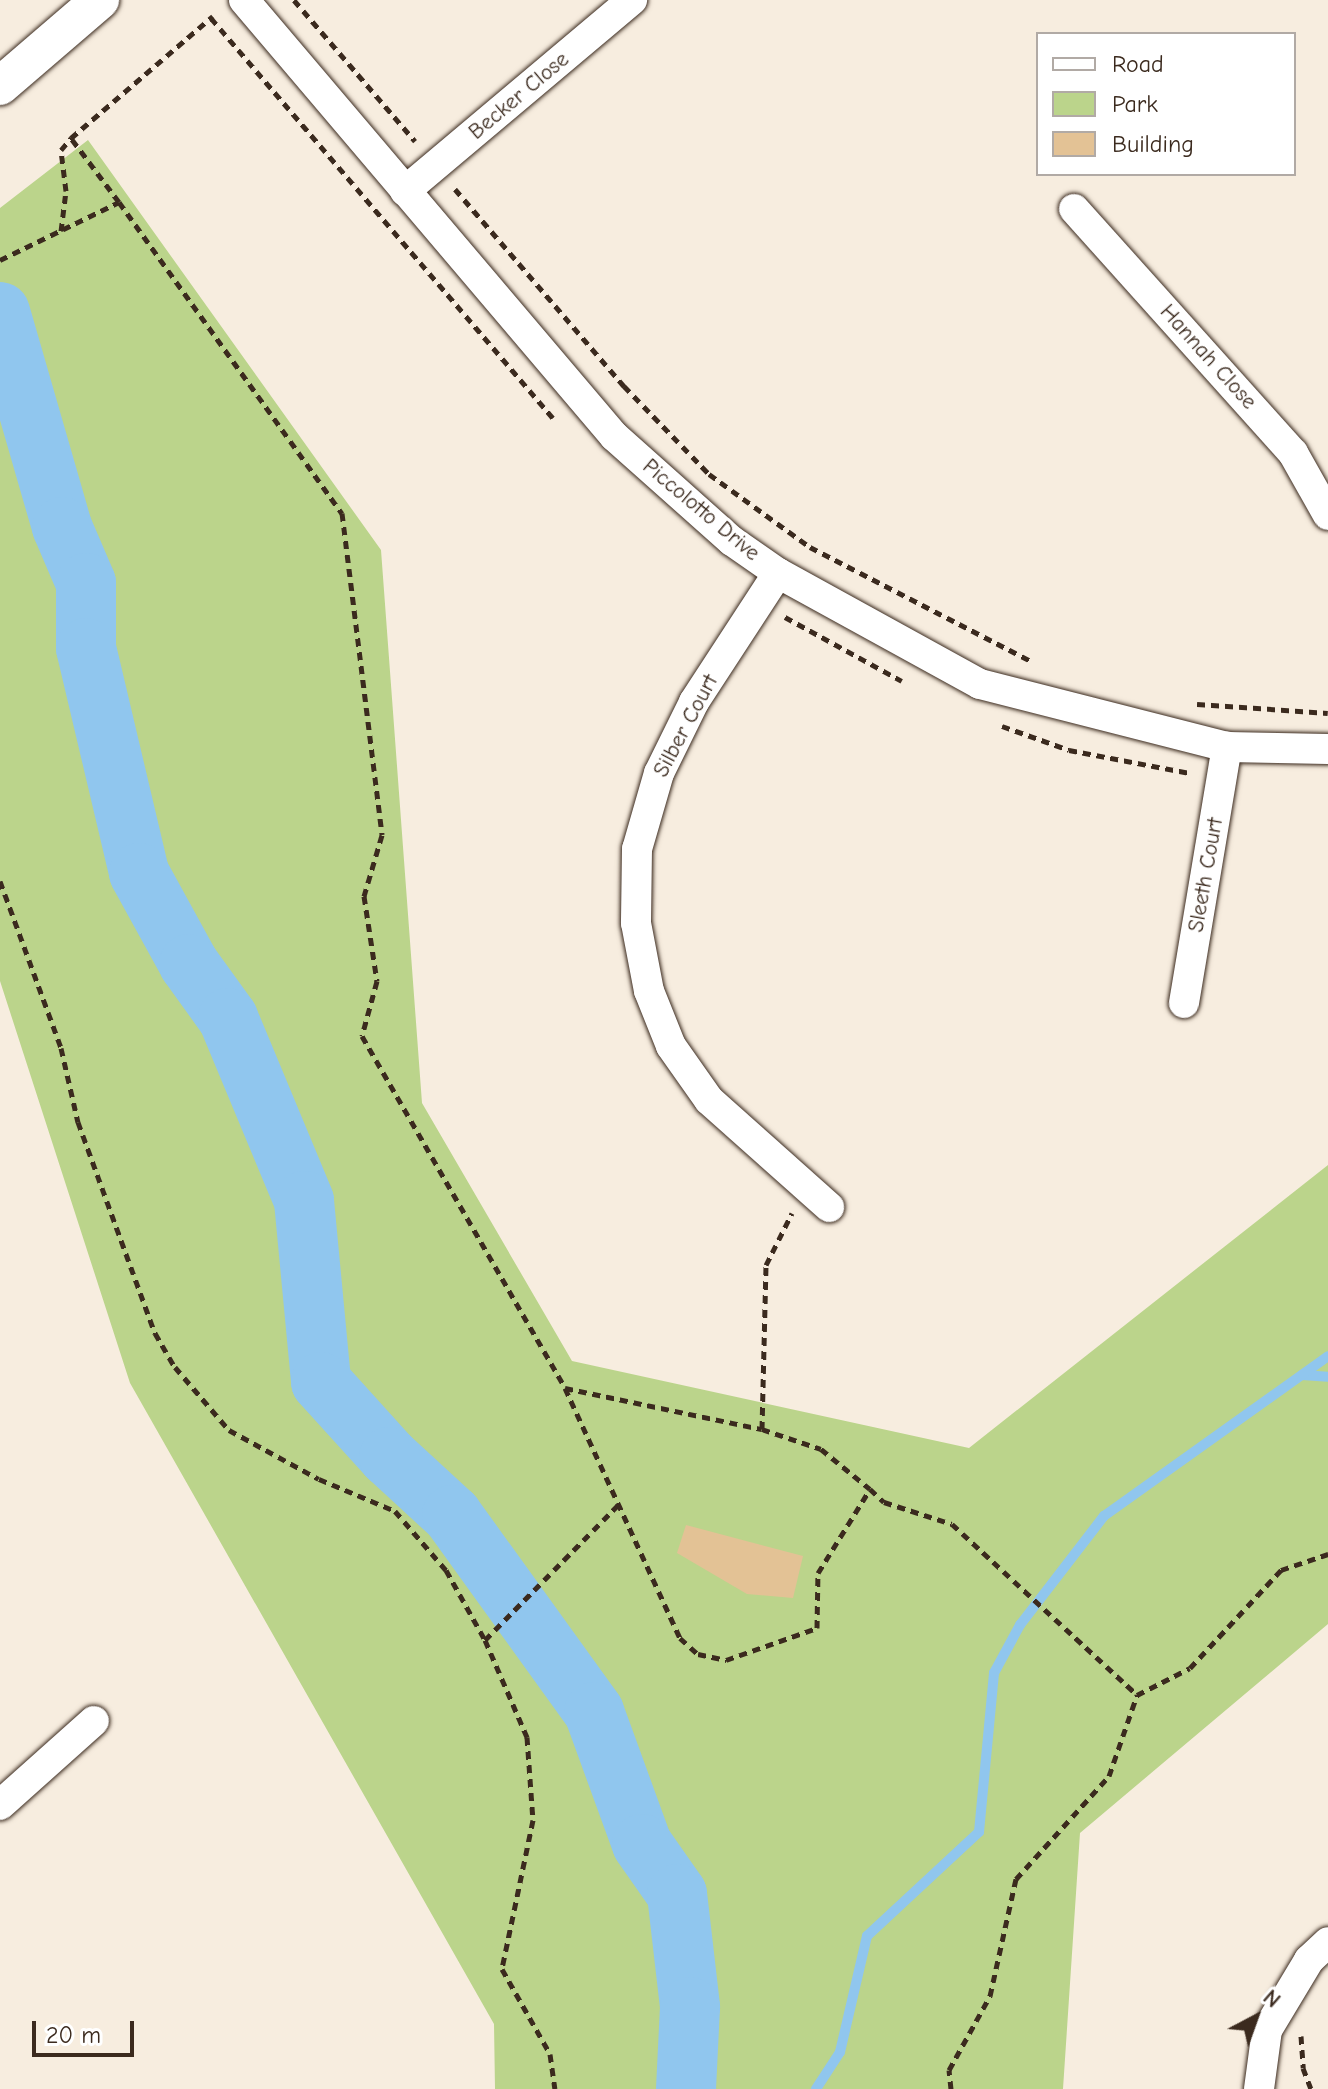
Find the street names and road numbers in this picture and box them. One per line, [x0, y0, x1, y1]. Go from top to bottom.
street label: Becker Close [464, 47, 574, 145]
street label: Hannah Close [1154, 299, 1262, 415]
street label: Piccolotto Drive [637, 453, 765, 567]
street label: Silber Court [648, 670, 724, 782]
street label: Sleeth Court [1183, 816, 1229, 934]

